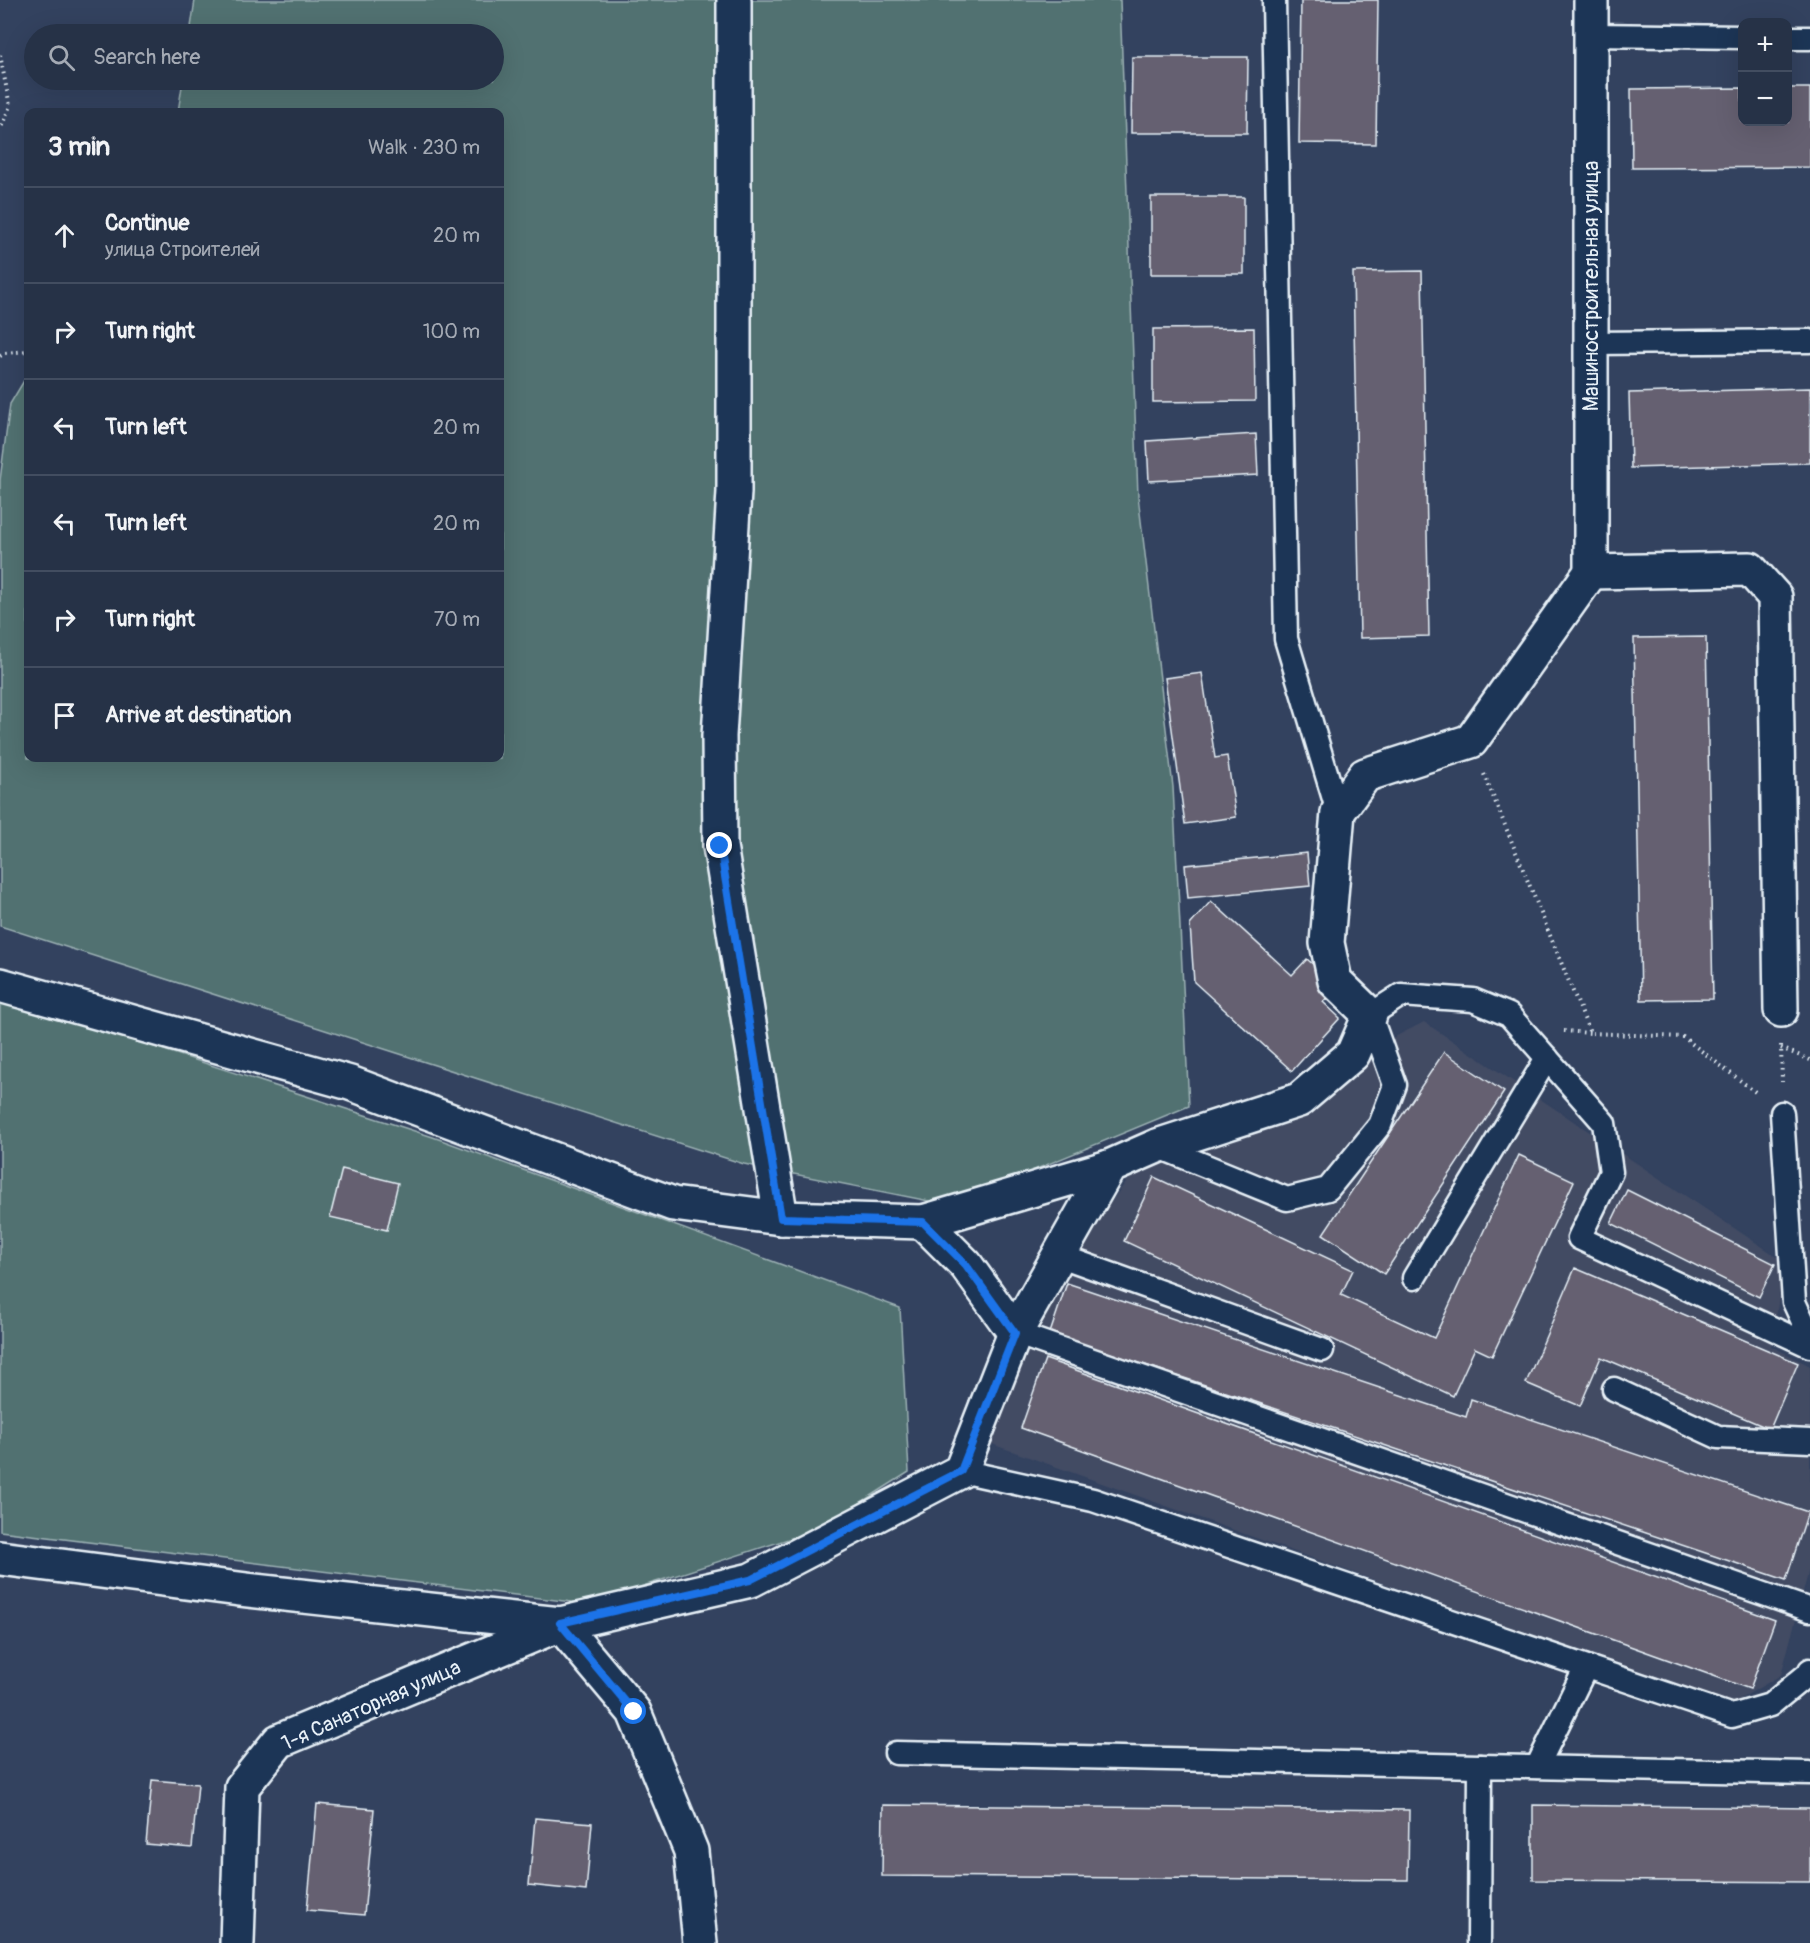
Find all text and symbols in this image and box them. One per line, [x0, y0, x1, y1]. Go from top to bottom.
map controls [1738, 18, 1792, 126]
button: + [1738, 18, 1792, 72]
search box [24, 24, 504, 90]
icon: search [45, 41, 78, 74]
text: Search here [93, 43, 200, 71]
button: − [1738, 72, 1792, 126]
text: 3 min [48, 131, 110, 163]
text: Walk · 230 m [368, 135, 480, 160]
street label: Машиностроительная улица [1578, 161, 1605, 411]
text: Continue [105, 209, 189, 237]
icon: ahead [48, 219, 81, 252]
text: 20 m [433, 223, 480, 248]
text: улица Строителей [105, 237, 260, 262]
icon: right [48, 315, 81, 348]
text: Turn right [105, 317, 195, 345]
text: 100 m [423, 319, 480, 344]
icon: left [48, 411, 81, 444]
text: Turn left [105, 413, 187, 441]
text: 20 m [433, 415, 480, 440]
icon: left [48, 507, 81, 540]
text: Turn left [105, 509, 187, 537]
text: 20 m [433, 511, 480, 536]
icon: right [48, 603, 81, 636]
text: Turn right [105, 605, 195, 633]
text: 70 m [434, 607, 480, 632]
icon: arrive [48, 699, 81, 732]
text: Arrive at destination [105, 701, 291, 729]
route end [706, 832, 732, 858]
street label: 1-я Санаторная улица [277, 1654, 465, 1757]
route start [620, 1698, 646, 1724]

